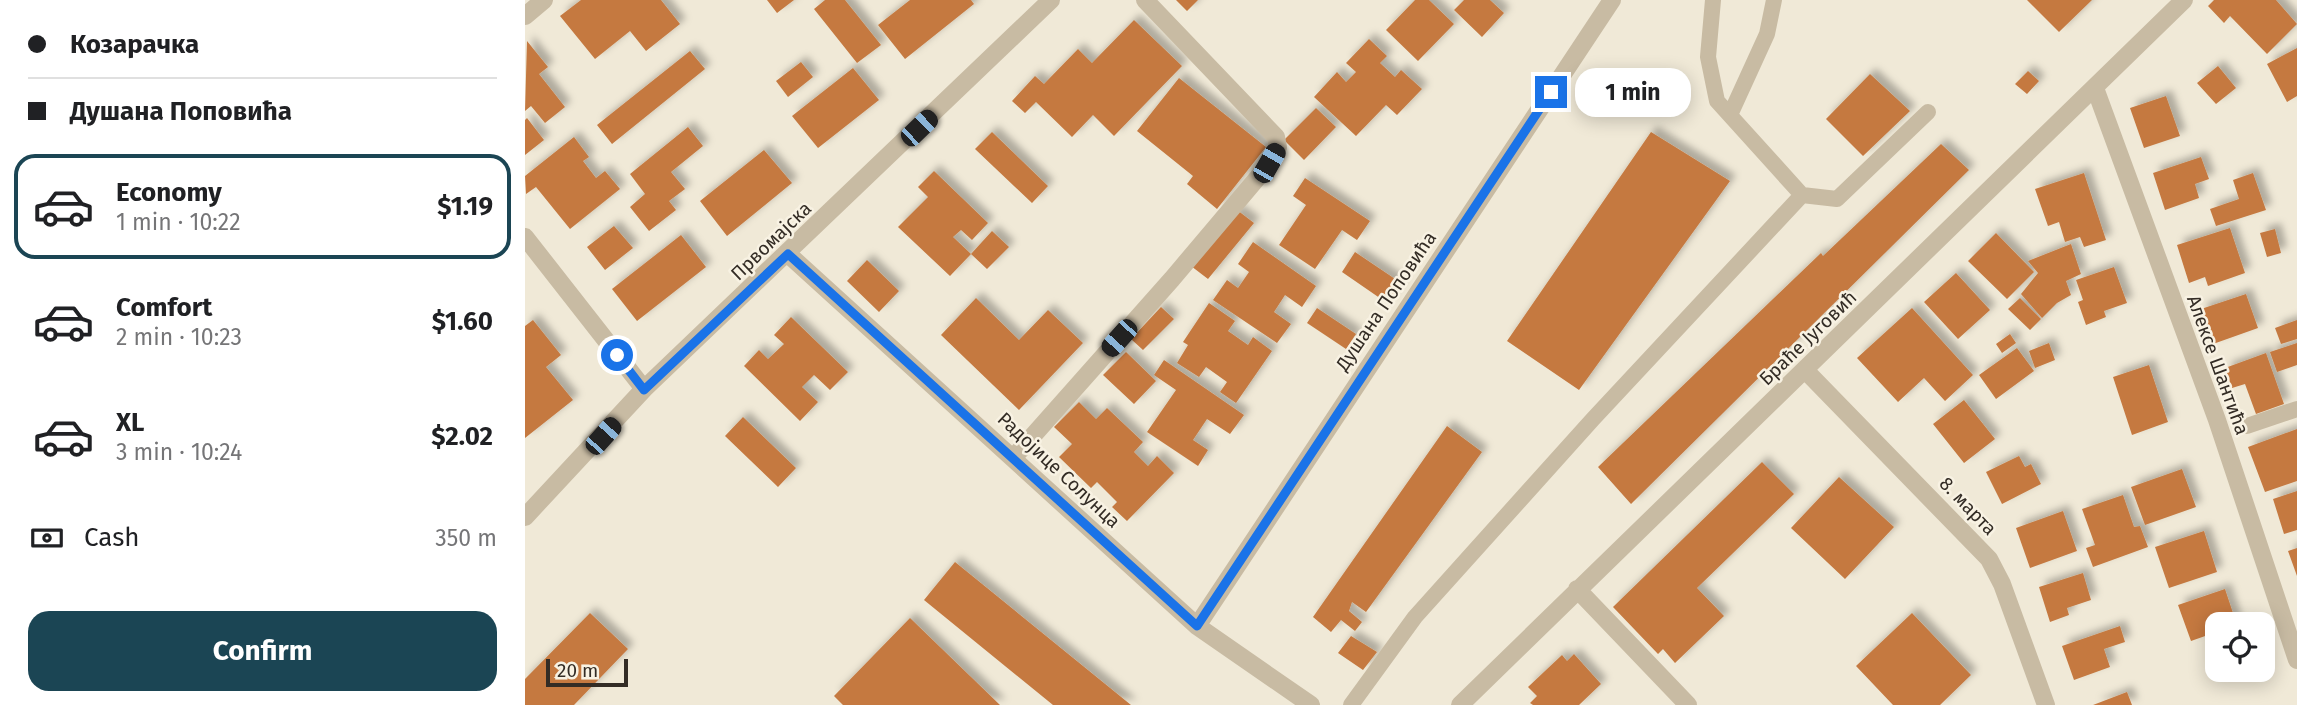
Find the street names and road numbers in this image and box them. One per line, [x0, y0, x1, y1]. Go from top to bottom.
street label: Првомајска [726, 197, 816, 285]
street label: Душана Поповића [1330, 227, 1441, 376]
street label: Браће Југовић [1755, 286, 1861, 390]
street label: Алексе Шантића [2182, 292, 2254, 438]
street label: Радојице Солунца [993, 407, 1125, 533]
street label: 8. марта [1935, 472, 2001, 540]

